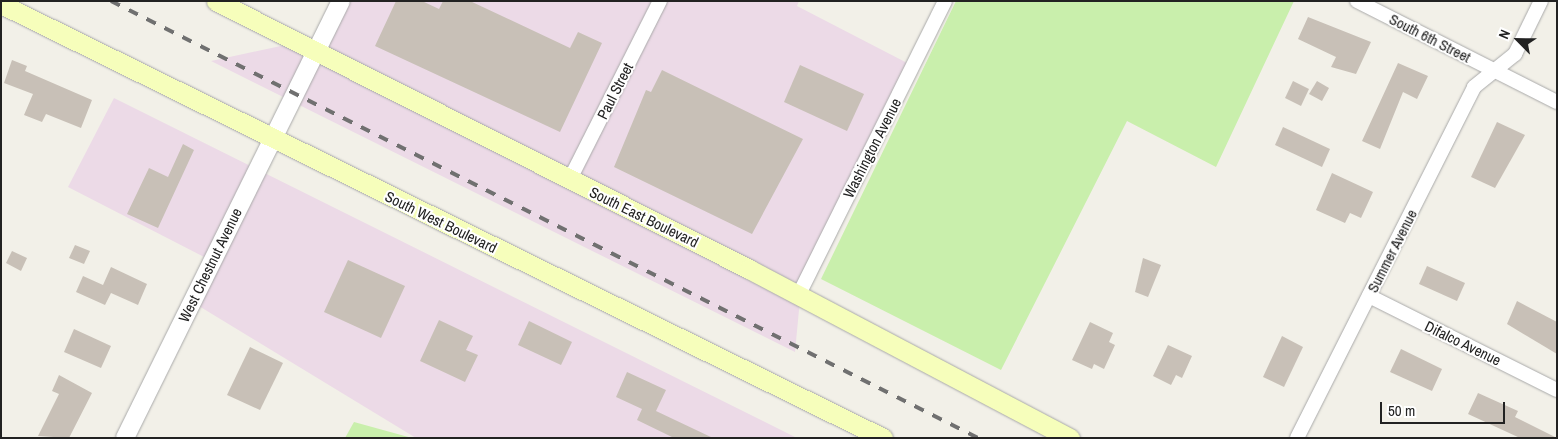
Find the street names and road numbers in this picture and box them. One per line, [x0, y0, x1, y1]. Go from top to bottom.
street label: South 6th Street [1386, 10, 1474, 66]
street label: Paul Street [593, 60, 637, 122]
street label: Washington Avenue [839, 95, 905, 201]
street label: South East Boulevard [587, 183, 701, 251]
street label: South West Boulevard [382, 187, 500, 257]
street label: West Chestnut Avenue [174, 205, 246, 325]
street label: Summer Avenue [1363, 206, 1421, 296]
street label: Difalco Avenue [1422, 317, 1504, 369]

